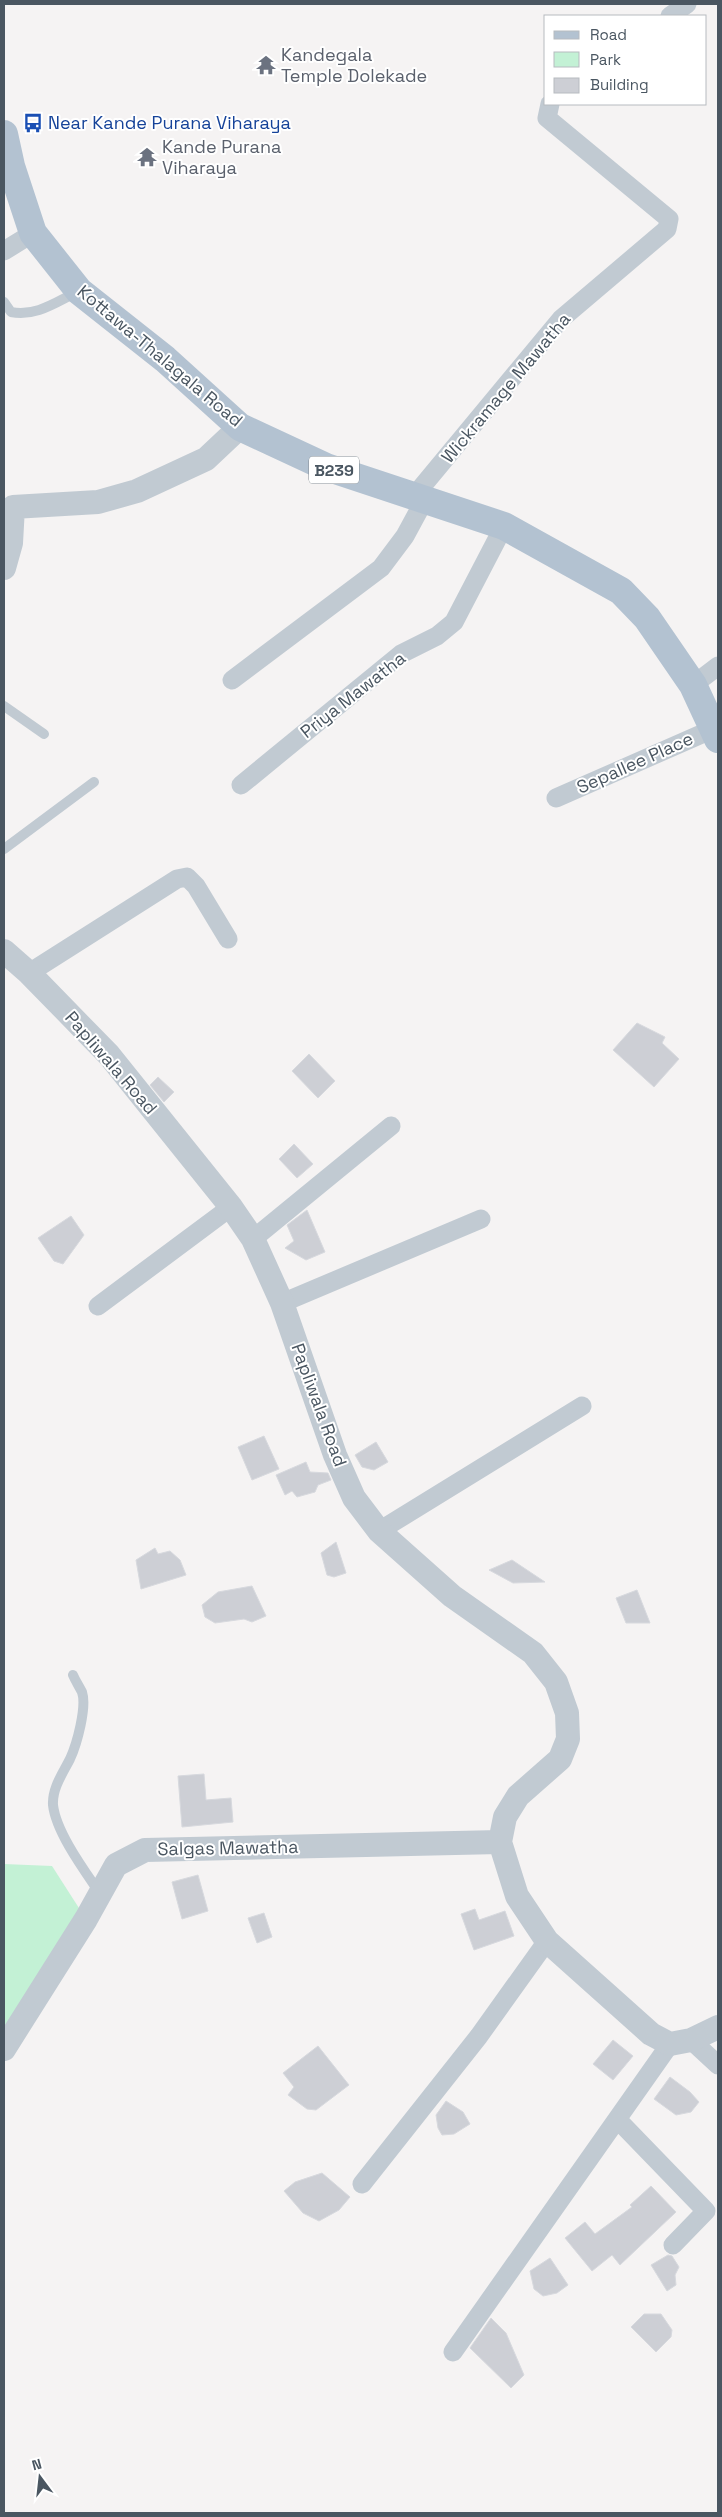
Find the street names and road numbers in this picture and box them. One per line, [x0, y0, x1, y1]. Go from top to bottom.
street label: Kottawa-Thalagala Road [73, 280, 248, 432]
street label: Wickramage Mawatha [436, 308, 575, 468]
road number: B239 [309, 456, 359, 484]
street label: Priya Mawatha [295, 646, 410, 743]
street label: Sepallee Place [573, 727, 697, 799]
street label: Papliwala Road [60, 1006, 163, 1119]
street label: Papliwala Road [287, 1340, 352, 1470]
street label: Salgas Mawatha [157, 1835, 299, 1860]

